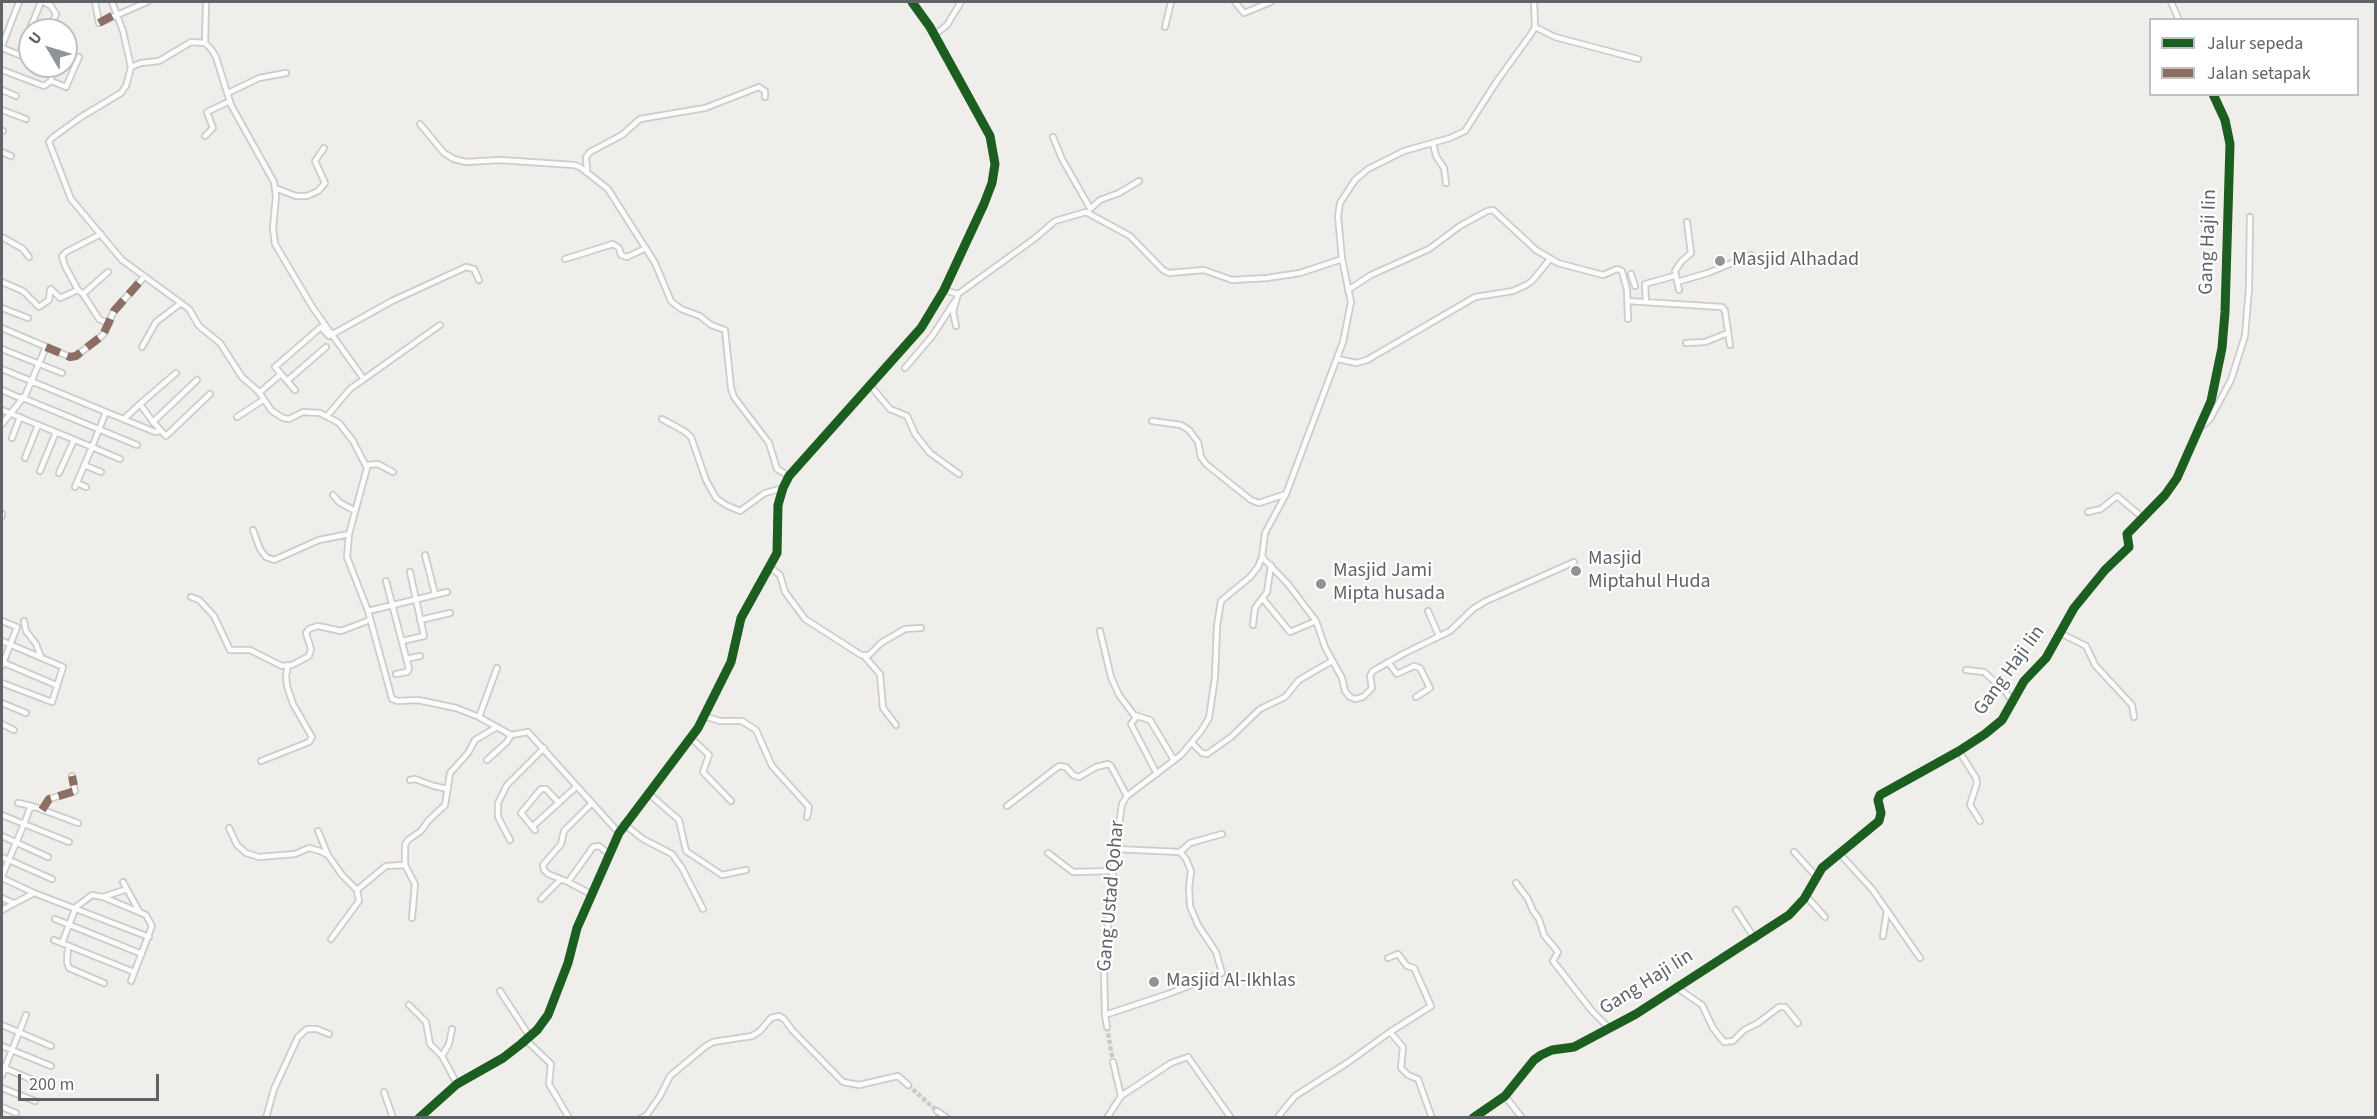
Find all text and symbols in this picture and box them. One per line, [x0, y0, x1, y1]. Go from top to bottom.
north arrow [18, 18, 78, 78]
legend [2149, 18, 2359, 96]
text: U [23, 27, 47, 49]
text: Jalur sepeda [2207, 31, 2303, 56]
text: Jalan setapak [2207, 61, 2311, 86]
street label: Gang Haji Iin [2195, 189, 2223, 295]
place label: Masjid Alhadad [1732, 249, 1859, 273]
marker: Masjid Alhadad [1713, 254, 1727, 268]
place label: Masjid Miptahul Huda [1588, 548, 1711, 595]
place label: Masjid Jami Mipta husada [1333, 560, 1445, 607]
marker: Masjid Miptahul Huda [1569, 564, 1583, 578]
marker: Masjid Jami Mipta husada [1314, 577, 1328, 591]
street label: Gang Haji Iin [1969, 621, 2051, 721]
street label: Gang Ustad Qohar [1093, 819, 1131, 973]
street label: Gang Haji Iin [1596, 945, 1698, 1021]
place label: Masjid Al-Ikhlas [1166, 970, 1296, 994]
marker: Masjid Al-Ikhlas [1147, 975, 1161, 989]
scale bar [21, 1062, 162, 1100]
text: 200 m [29, 1072, 74, 1097]

